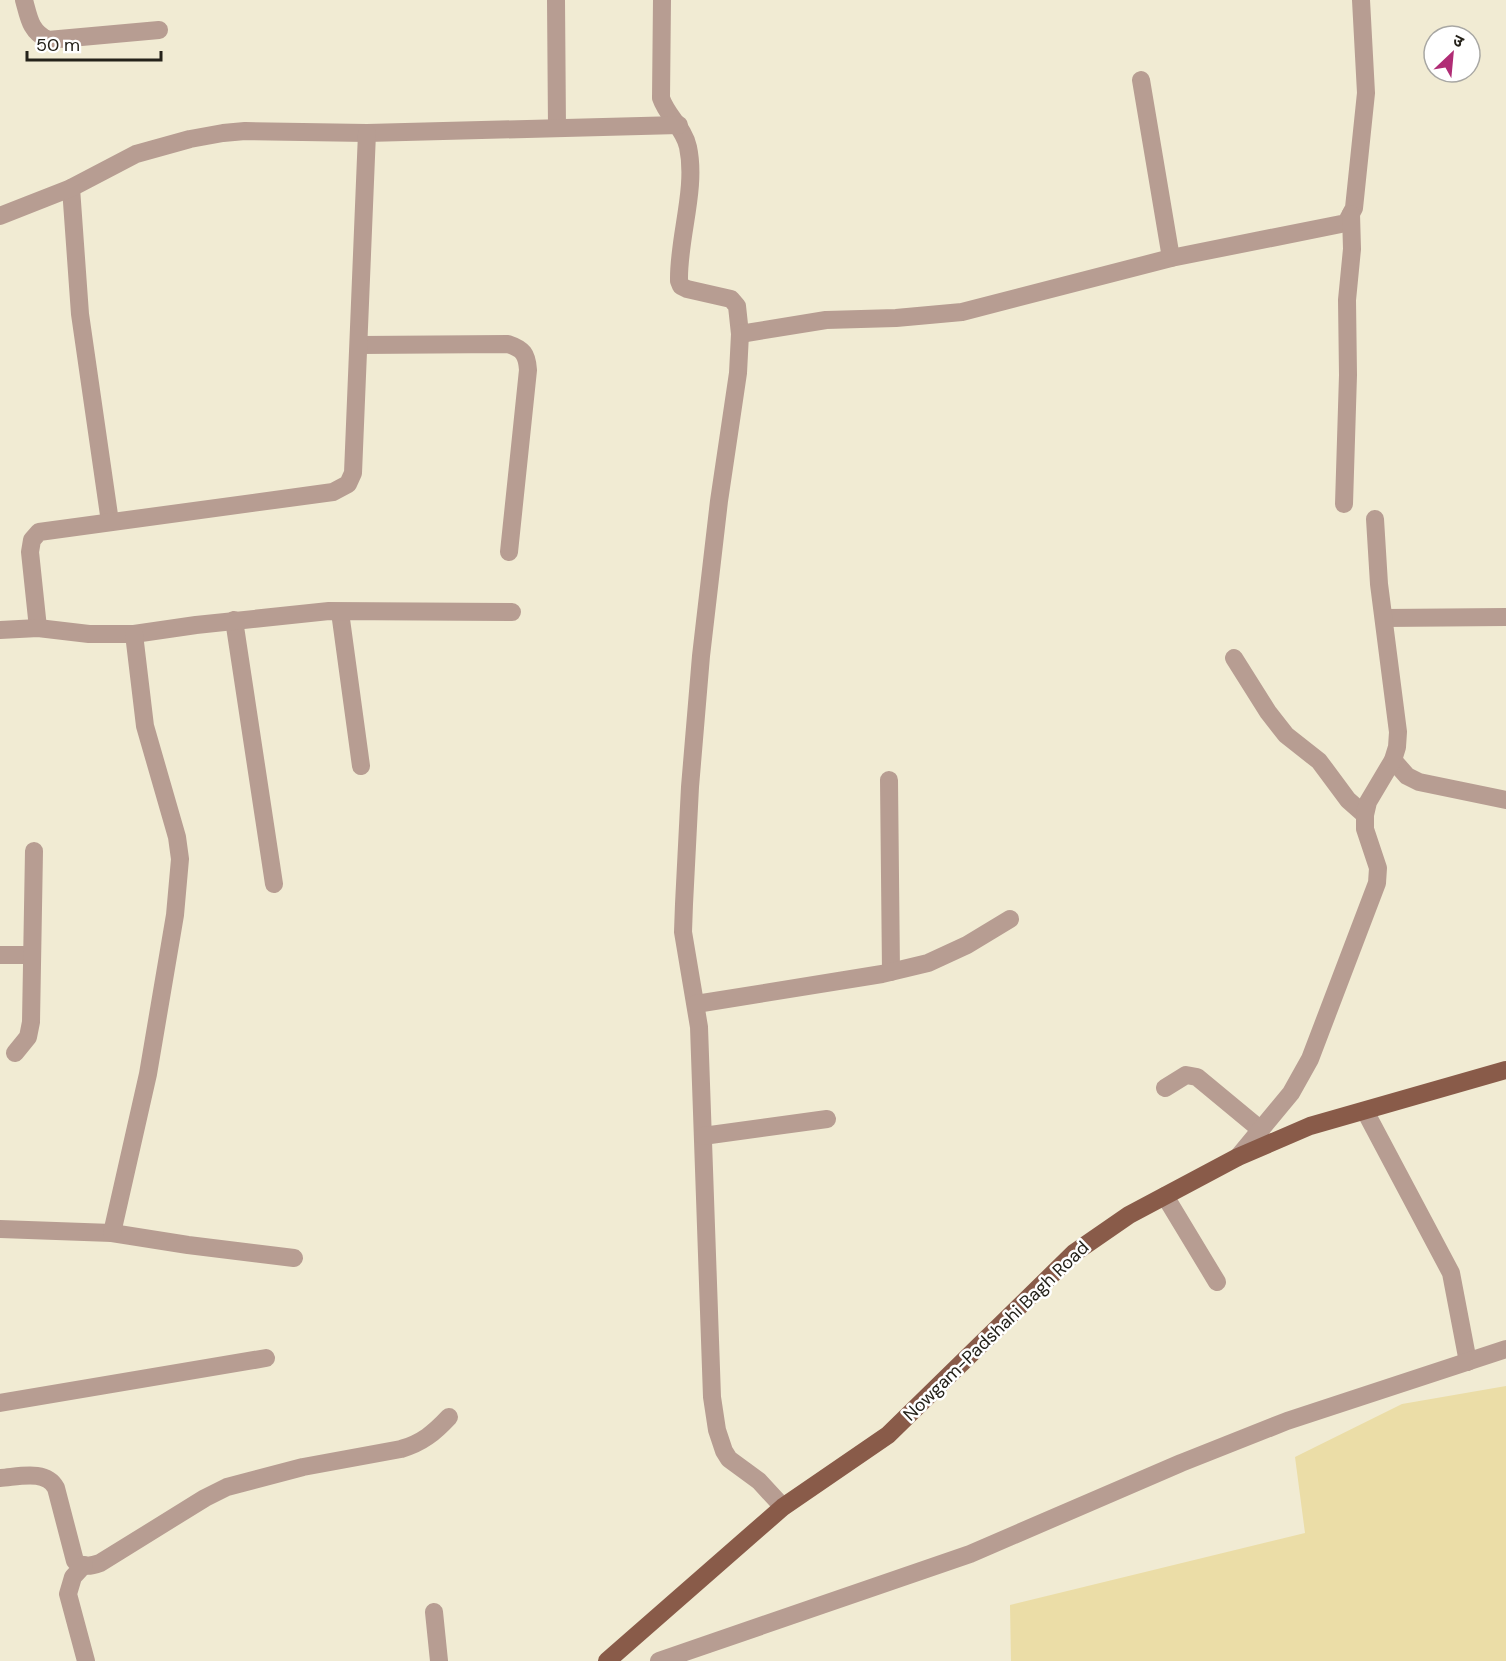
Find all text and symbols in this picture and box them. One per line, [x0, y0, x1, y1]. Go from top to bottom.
scale bar [27, 24, 160, 62]
north arrow [1422, 24, 1482, 84]
text: उ [1450, 29, 1468, 53]
text: 50 m [36, 33, 80, 57]
street label: Nowgam-Padshahi Bagh Road [898, 1236, 1094, 1426]

